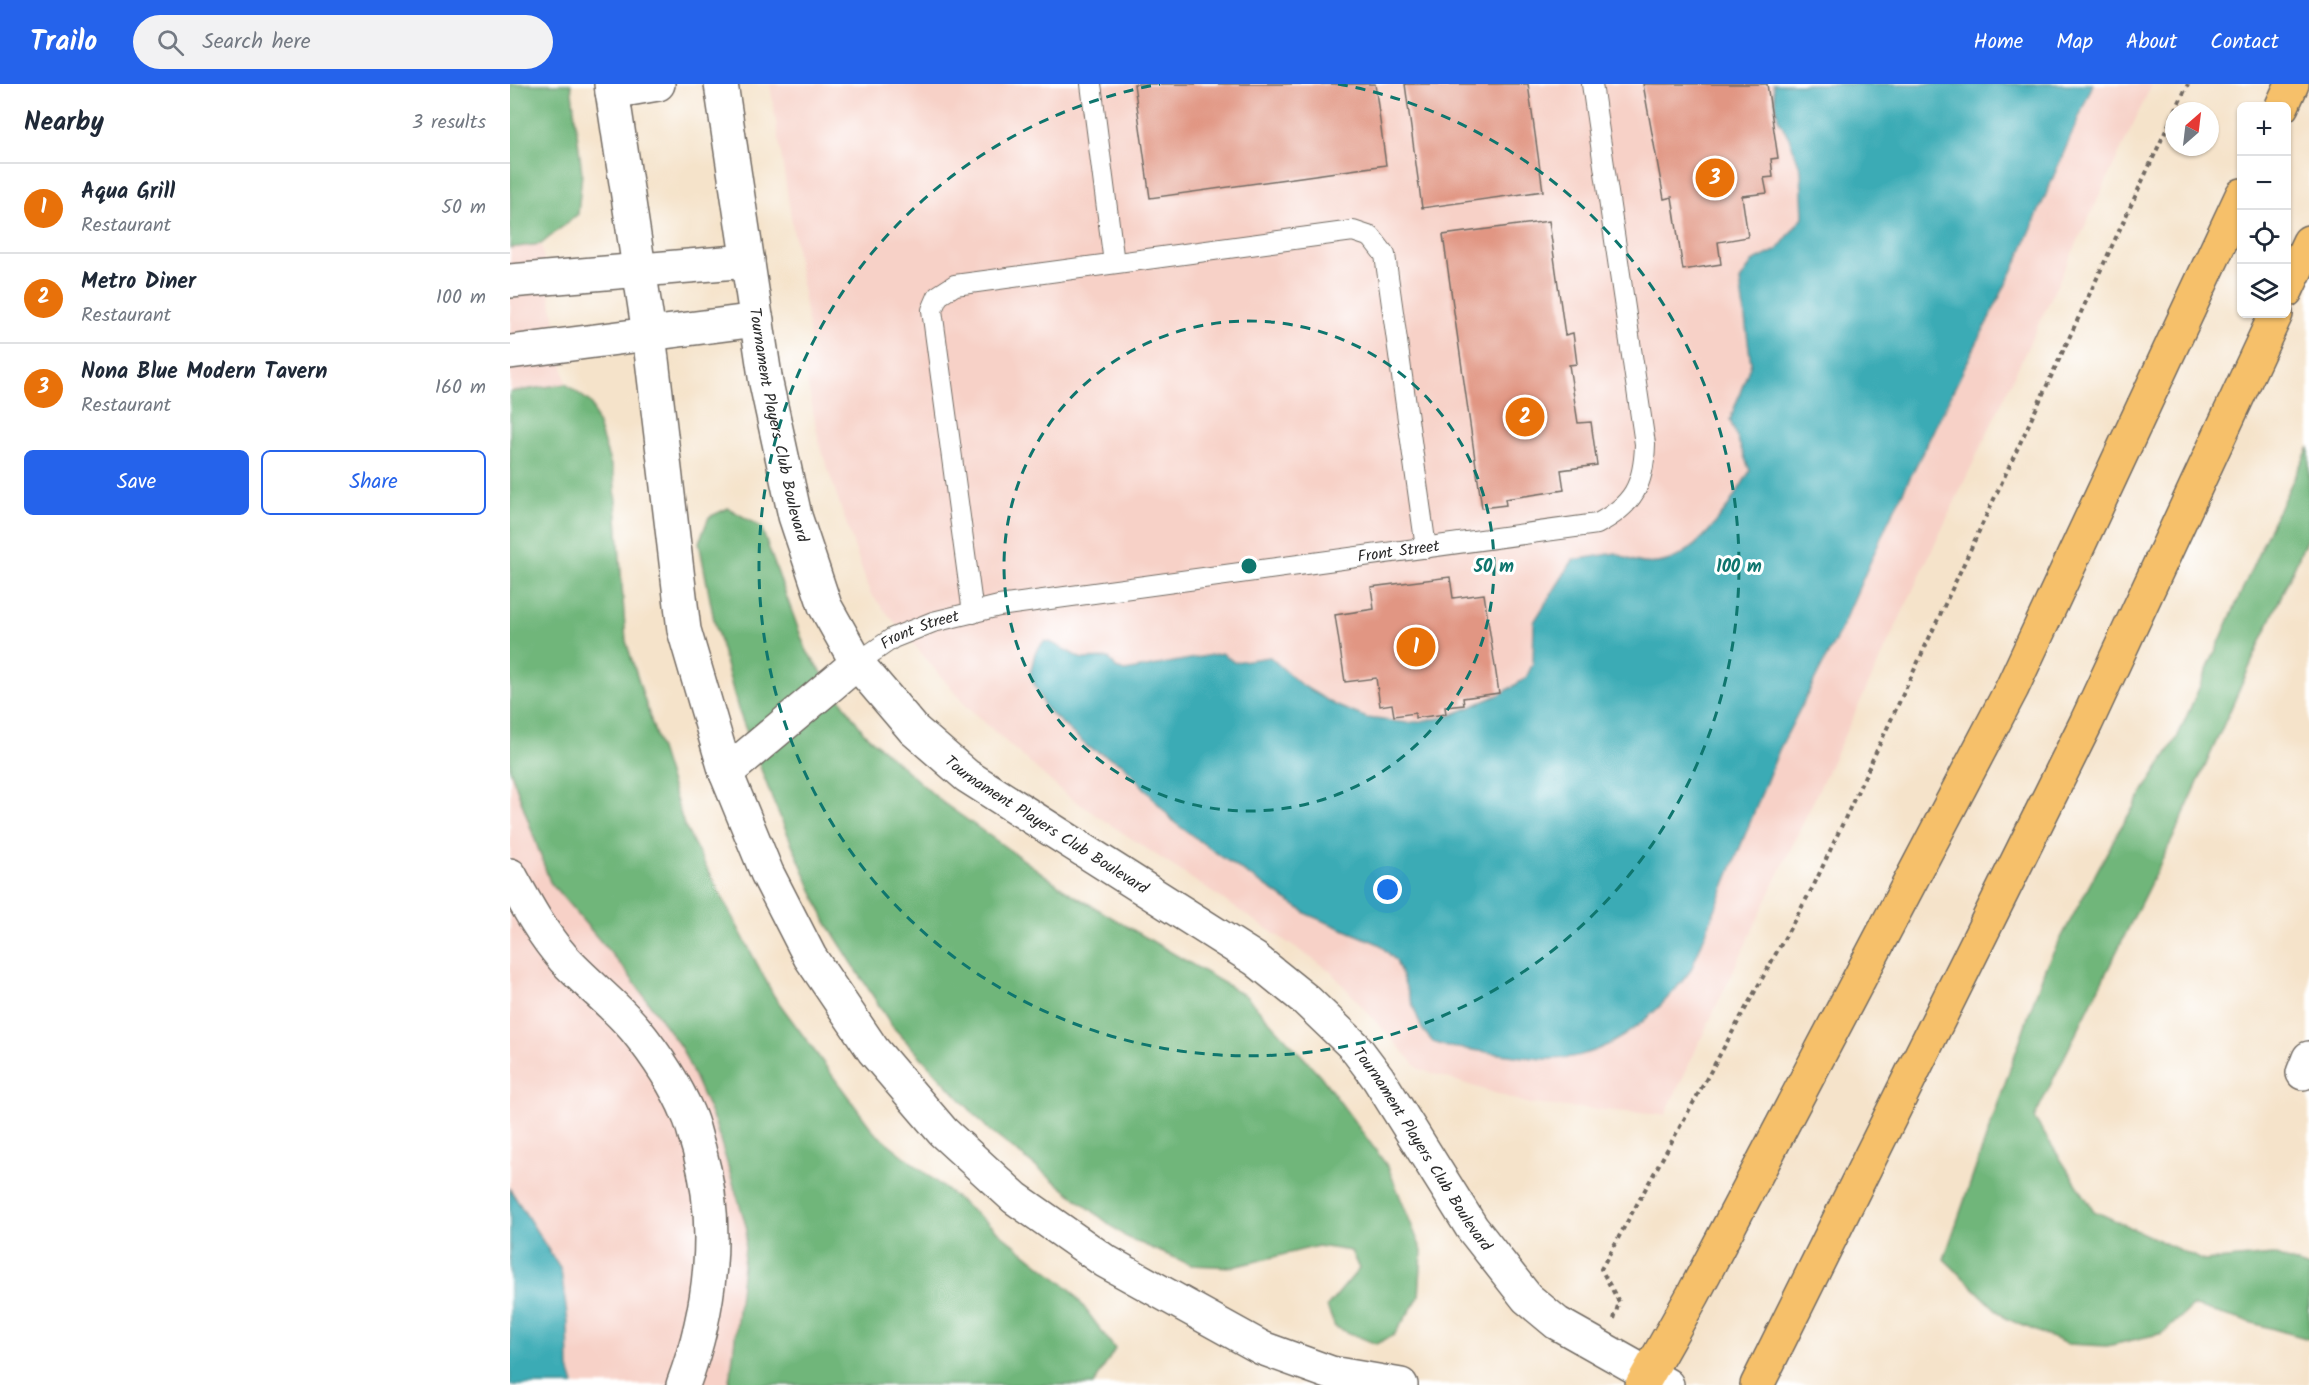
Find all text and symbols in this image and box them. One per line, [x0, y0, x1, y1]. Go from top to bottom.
search box [133, 15, 553, 69]
text: Trailo [30, 20, 97, 65]
text: Search here [202, 25, 311, 60]
icon: search [154, 26, 187, 59]
text: Home [1974, 26, 2023, 59]
text: Map [2056, 26, 2093, 59]
text: About [2126, 26, 2177, 59]
text: Contact [2210, 26, 2279, 59]
text: Nearby [24, 102, 104, 144]
north arrow [2165, 102, 2219, 156]
map controls [2237, 102, 2291, 318]
button: + [2237, 102, 2291, 156]
text: 3 results [412, 107, 486, 139]
pin: 3 [1696, 156, 1734, 200]
button: − [2237, 156, 2291, 210]
text: Aqua Grill [81, 175, 175, 210]
text: 1 [40, 192, 47, 224]
text: 50 m [441, 192, 486, 224]
text: Restaurant [81, 210, 171, 242]
button: locate [2237, 210, 2291, 264]
button: layers [2237, 264, 2291, 318]
text: Metro Diner [81, 265, 196, 300]
text: 2 [38, 282, 49, 314]
text: 100 m [436, 282, 486, 314]
text: Restaurant [81, 300, 171, 332]
street label: Tournament Players Club Boulevard [742, 306, 816, 547]
text: Nona Blue Modern Tavern [81, 355, 328, 390]
text: 3 [38, 372, 49, 404]
text: 160 m [435, 372, 486, 404]
text: Restaurant [81, 390, 171, 422]
pin: 2 [1506, 394, 1544, 440]
button: Save [24, 450, 249, 515]
button: Share [261, 450, 486, 515]
street label: Front Street [1356, 533, 1442, 569]
text: 50 m [1473, 553, 1514, 582]
text: 100 m [1716, 553, 1762, 582]
centre of rings [1239, 556, 1259, 576]
street label: Front Street [875, 603, 962, 656]
pin: 1 [1396, 624, 1436, 670]
street label: Tournament Players Club Boulevard [939, 749, 1154, 901]
your location [1373, 875, 1402, 904]
street label: Tournament Players Club Boulevard [1347, 1042, 1499, 1257]

